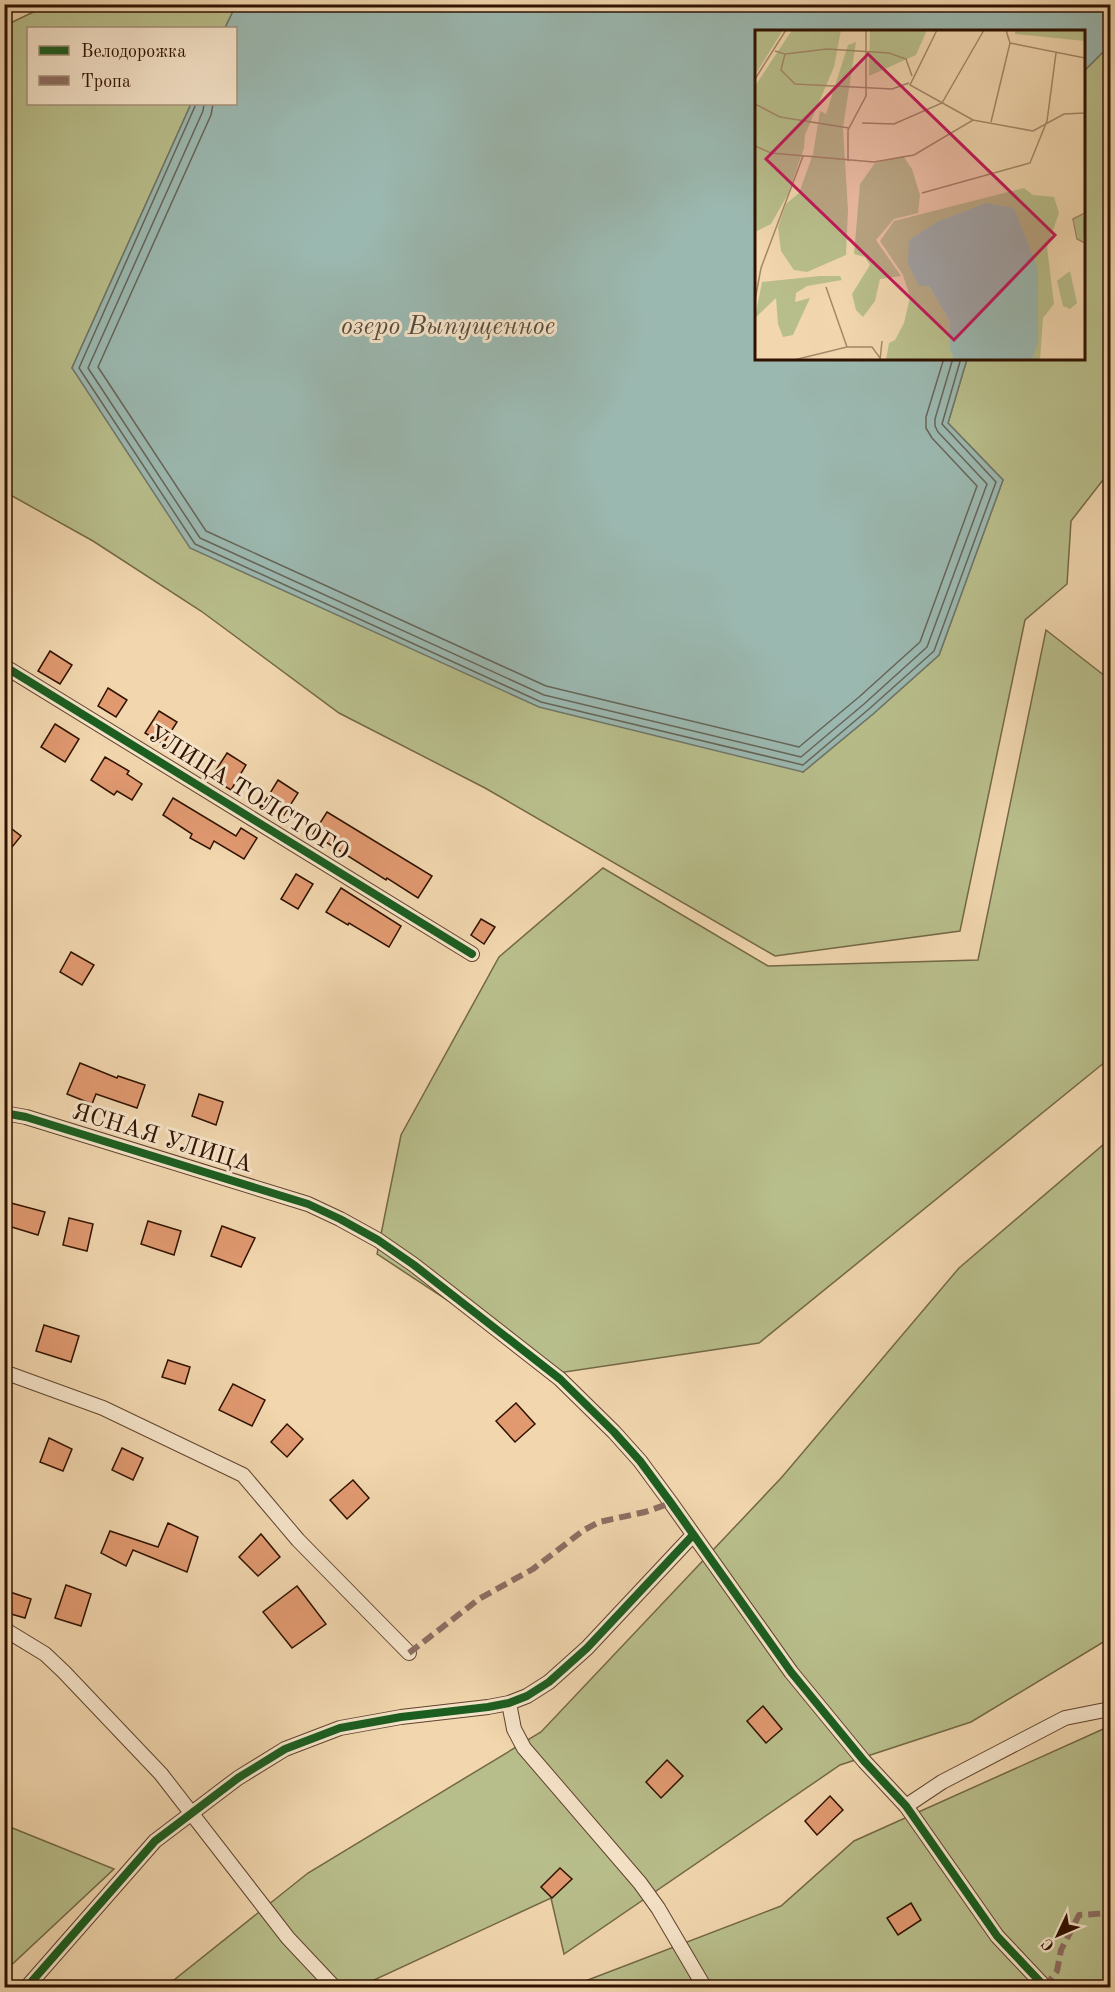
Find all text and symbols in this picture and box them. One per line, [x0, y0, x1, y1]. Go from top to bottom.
legend [27, 27, 237, 105]
inset map [755, 30, 1085, 360]
text: Велодорожка [81, 43, 186, 61]
text: Тропа [81, 73, 131, 91]
water label: озеро Выпущенное [341, 314, 555, 340]
street label: УЛИЦА ТОЛСТОГО [143, 722, 353, 866]
street label: ЯСНАЯ УЛИЦА [69, 1100, 255, 1178]
north arrow [1028, 1905, 1088, 1965]
text: С [1039, 1935, 1058, 1953]

